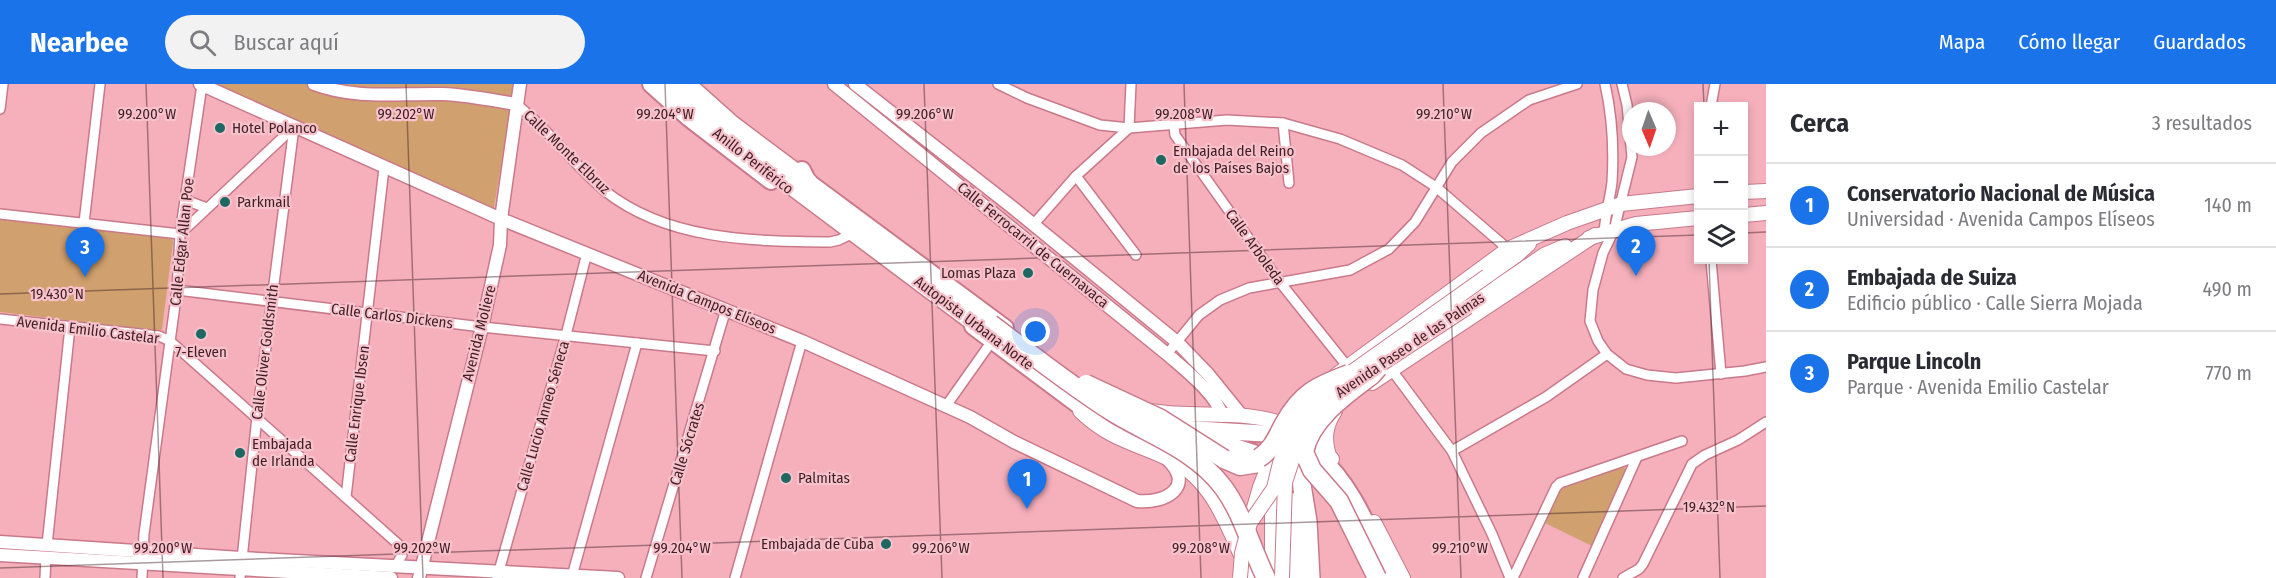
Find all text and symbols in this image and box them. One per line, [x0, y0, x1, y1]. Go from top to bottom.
search box [165, 15, 585, 69]
text: Nearbee [30, 26, 129, 59]
icon: search [186, 26, 219, 59]
text: Buscar aquí [234, 29, 339, 56]
text: Mapa [1939, 29, 1985, 55]
text: Cómo llegar [2018, 29, 2120, 55]
text: Guardados [2153, 29, 2246, 55]
north arrow [1622, 102, 1676, 156]
map controls [1694, 102, 1748, 264]
button: + [1694, 102, 1748, 156]
text: 99.200°W [118, 105, 176, 123]
text: 99.202°W [378, 105, 434, 123]
text: 99.204°W [636, 105, 694, 123]
text: 99.206°W [896, 105, 954, 123]
text: 99.208°W [1155, 105, 1213, 123]
text: 99.210°W [1416, 105, 1472, 123]
street label: Calle Monte Elbruz [520, 106, 614, 198]
text: Cerca [1790, 108, 1849, 139]
text: 3 resultados [2152, 111, 2252, 135]
place label: Hotel Polanco [232, 119, 317, 137]
marker: Hotel Polanco [213, 121, 227, 135]
street label: Anillo Periférico [709, 124, 797, 198]
place label: Embajada del Reino de los Países Bajos [1173, 142, 1294, 177]
marker: Embajada del Reino de los Países Bajos [1154, 153, 1168, 167]
button: − [1694, 156, 1748, 210]
street label: Calle Edgar Allan Poe [166, 177, 198, 307]
street label: Calle Ferrocarril de Cuernavaca [954, 178, 1112, 312]
text: Conservatorio Nacional de Música [1847, 180, 2155, 207]
place label: Parkmail [237, 193, 290, 211]
text: 1 [1805, 193, 1814, 217]
text: 140 m [2204, 193, 2252, 217]
marker: Parkmail [218, 195, 232, 209]
street label: Calle Arboleda [1222, 206, 1288, 288]
text: Universidad · Avenida Campos Elíseos [1847, 207, 2155, 231]
button: layers [1694, 210, 1748, 264]
pin: 2 [1616, 226, 1656, 276]
pin: 3 [66, 228, 104, 277]
place label: Lomas Plaza [941, 264, 1016, 282]
text: Embajada de Suiza [1847, 264, 2017, 291]
street label: Avenida Campos Elíseos [635, 266, 779, 338]
marker: Lomas Plaza [1021, 266, 1035, 280]
street label: Autopista Urbana Norte [911, 272, 1037, 374]
text: 2 [1805, 277, 1814, 301]
text: 490 m [2202, 277, 2252, 301]
street label: Calle Oliver Goldsmith [248, 283, 282, 421]
street label: Avenida Moliere [458, 283, 500, 383]
text: 19.430°N [30, 285, 84, 303]
street label: Avenida Paseo de las Palmas [1332, 288, 1488, 402]
text: Edificio público · Calle Sierra Mojada [1847, 291, 2143, 315]
street label: Calle Carlos Dickens [330, 300, 454, 332]
street label: Avenida Emilio Castelar [16, 312, 161, 348]
your location [1021, 317, 1050, 346]
marker: 7-Eleven [194, 327, 208, 341]
street label: Calle Lucio Anneo Séneca [513, 339, 573, 493]
place label: 7-Eleven [175, 343, 227, 361]
street label: Calle Enrique Ibsen [341, 344, 373, 464]
text: Parque Lincoln [1847, 348, 1981, 375]
text: 3 [1805, 361, 1814, 385]
text: 770 m [2205, 361, 2252, 385]
text: Parque · Avenida Emilio Castelar [1847, 375, 2109, 399]
street label: Calle Sócrates [666, 400, 708, 488]
place label: Embajada de Irlanda [252, 435, 315, 470]
marker: Embajada de Irlanda [233, 446, 247, 460]
pin: 1 [1008, 460, 1046, 509]
place label: Palmitas [798, 469, 850, 487]
marker: Palmitas [779, 471, 793, 485]
text: 19.432°N [1683, 498, 1735, 516]
place label: Embajada de Cuba [761, 535, 874, 553]
marker: Embajada de Cuba [879, 537, 893, 551]
text: 99.200°W [134, 539, 192, 557]
text: 99.202°W [394, 539, 450, 557]
text: 99.204°W [653, 539, 711, 557]
text: 99.206°W [912, 539, 970, 557]
text: 99.208°W [1172, 539, 1230, 557]
text: 99.210°W [1432, 539, 1488, 557]

